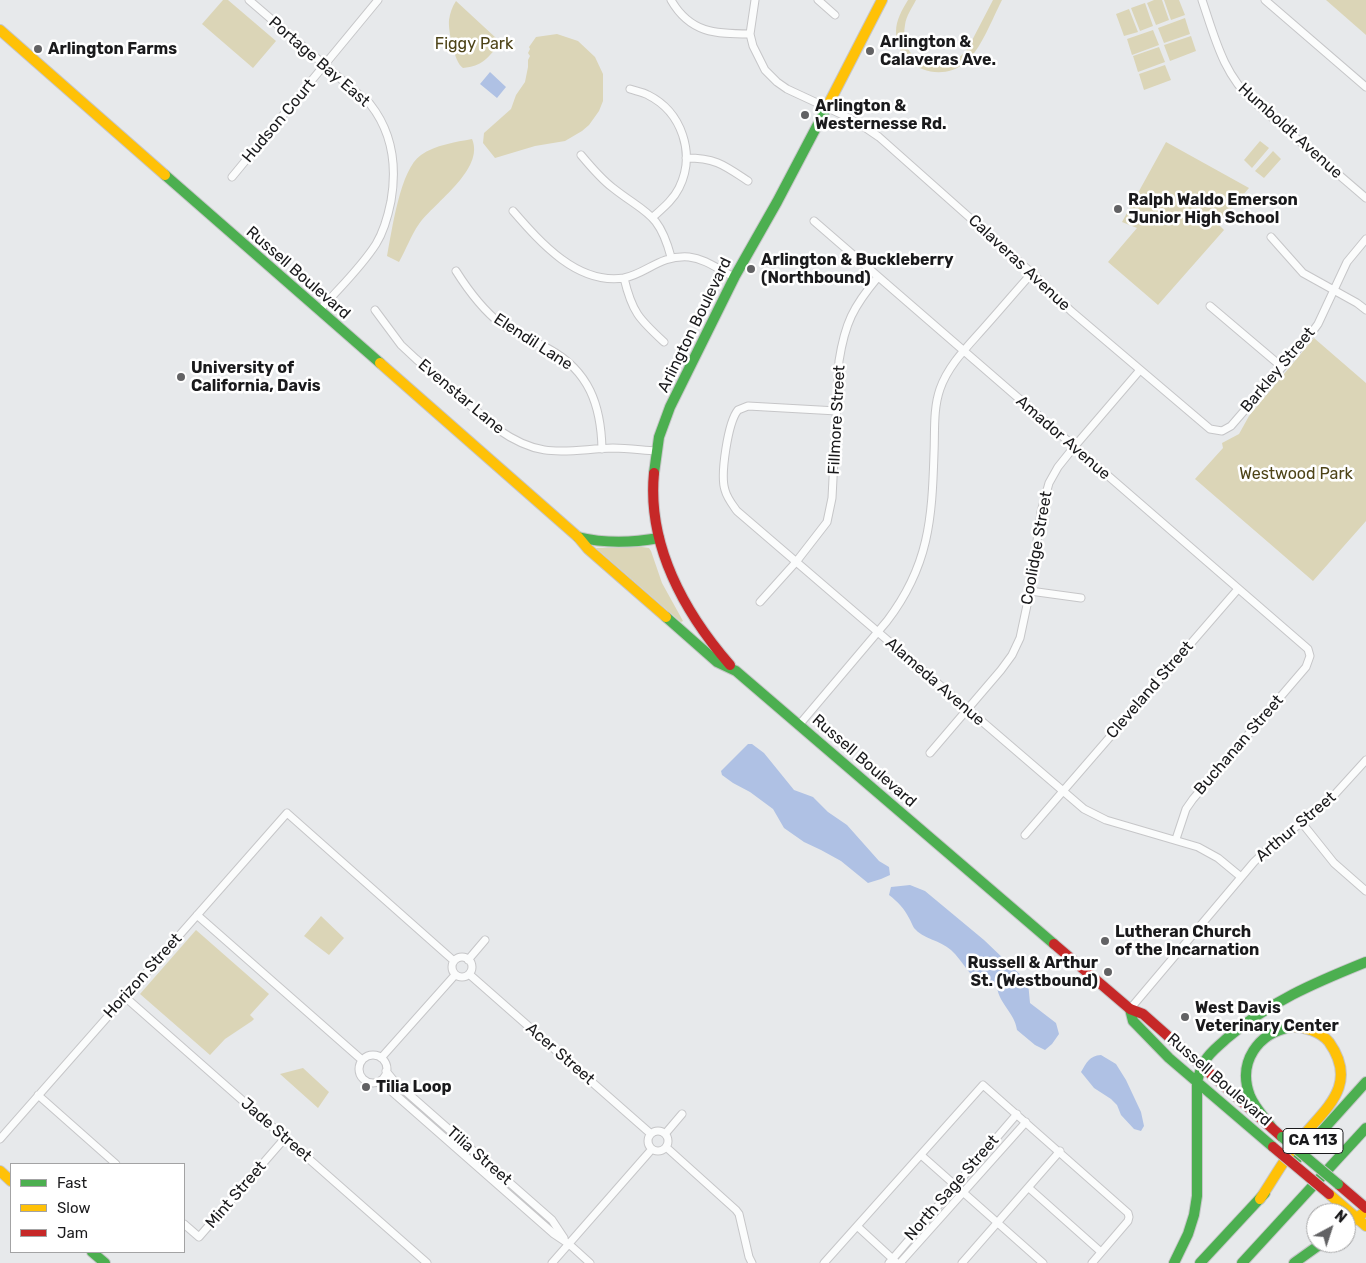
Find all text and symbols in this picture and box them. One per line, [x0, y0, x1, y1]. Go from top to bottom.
street label: Portage Bay East [264, 13, 374, 111]
place label: Arlington & Calaveras Ave. [880, 32, 996, 70]
park label: Figgy Park [435, 34, 513, 54]
place label: Arlington Farms [48, 39, 177, 59]
marker: Arlington Farms [32, 43, 44, 55]
marker: Arlington & Calaveras Ave. [864, 45, 876, 57]
street label: Hudson Court [238, 75, 320, 167]
street label: Humboldt Avenue [1234, 79, 1346, 183]
place label: Arlington & Westernesse Rd. [815, 96, 947, 134]
marker: Arlington & Westernesse Rd. [799, 109, 811, 121]
place label: Ralph Waldo Emerson Junior High School [1128, 190, 1298, 228]
marker: Ralph Waldo Emerson Junior High School [1112, 203, 1124, 215]
street label: Calaveras Avenue [964, 211, 1074, 315]
street label: Russell Boulevard [242, 222, 354, 324]
place label: Arlington & Buckleberry (Northbound) [761, 250, 954, 288]
street label: Arlington Boulevard [654, 254, 736, 396]
marker: Arlington & Buckleberry (Northbound) [745, 263, 757, 275]
street label: Elendil Lane [490, 309, 576, 375]
street label: Barkley Street [1237, 323, 1319, 417]
street label: Evenstar Lane [414, 355, 508, 439]
place label: University of California, Davis [191, 358, 321, 396]
street label: Fillmore Street [825, 365, 849, 475]
marker: University of California, Davis [175, 371, 187, 383]
street label: Amador Avenue [1012, 392, 1114, 484]
park label: Westwood Park [1239, 464, 1353, 484]
street label: Coolidge Street [1018, 490, 1056, 606]
street label: Alameda Avenue [882, 634, 988, 730]
street label: Cleveland Street [1102, 637, 1198, 743]
street label: Buchanan Street [1190, 691, 1288, 799]
street label: Russell Boulevard [808, 710, 920, 812]
street label: Arthur Street [1252, 788, 1340, 866]
place label: Lutheran Church of the Incarnation [1115, 922, 1259, 960]
street label: Horizon Street [100, 930, 186, 1022]
marker: Lutheran Church of the Incarnation [1099, 935, 1111, 947]
place label: Russell & Arthur St. (Westbound) [968, 953, 1098, 991]
marker: Russell & Arthur St. (Westbound) [1102, 966, 1114, 978]
place label: West Davis Veterinary Center [1195, 998, 1339, 1036]
marker: West Davis Veterinary Center [1179, 1011, 1191, 1023]
street label: Acer Street [522, 1019, 598, 1089]
street label: Russell Boulevard [1163, 1029, 1275, 1131]
place label: Tilia Loop [376, 1077, 452, 1097]
marker: Tilia Loop [360, 1081, 372, 1093]
street label: Jade Street [237, 1094, 315, 1166]
street label: Tilia Street [443, 1123, 515, 1189]
road number: CA 113 [1283, 1128, 1343, 1154]
street label: North Sage Street [901, 1131, 1003, 1245]
street label: Mint Street [202, 1158, 270, 1232]
legend [10, 1163, 185, 1253]
text: Fast [57, 1174, 87, 1192]
text: Slow [57, 1199, 90, 1217]
north arrow [1306, 1203, 1356, 1253]
text: N [1331, 1207, 1350, 1227]
text: Jam [57, 1224, 88, 1242]

